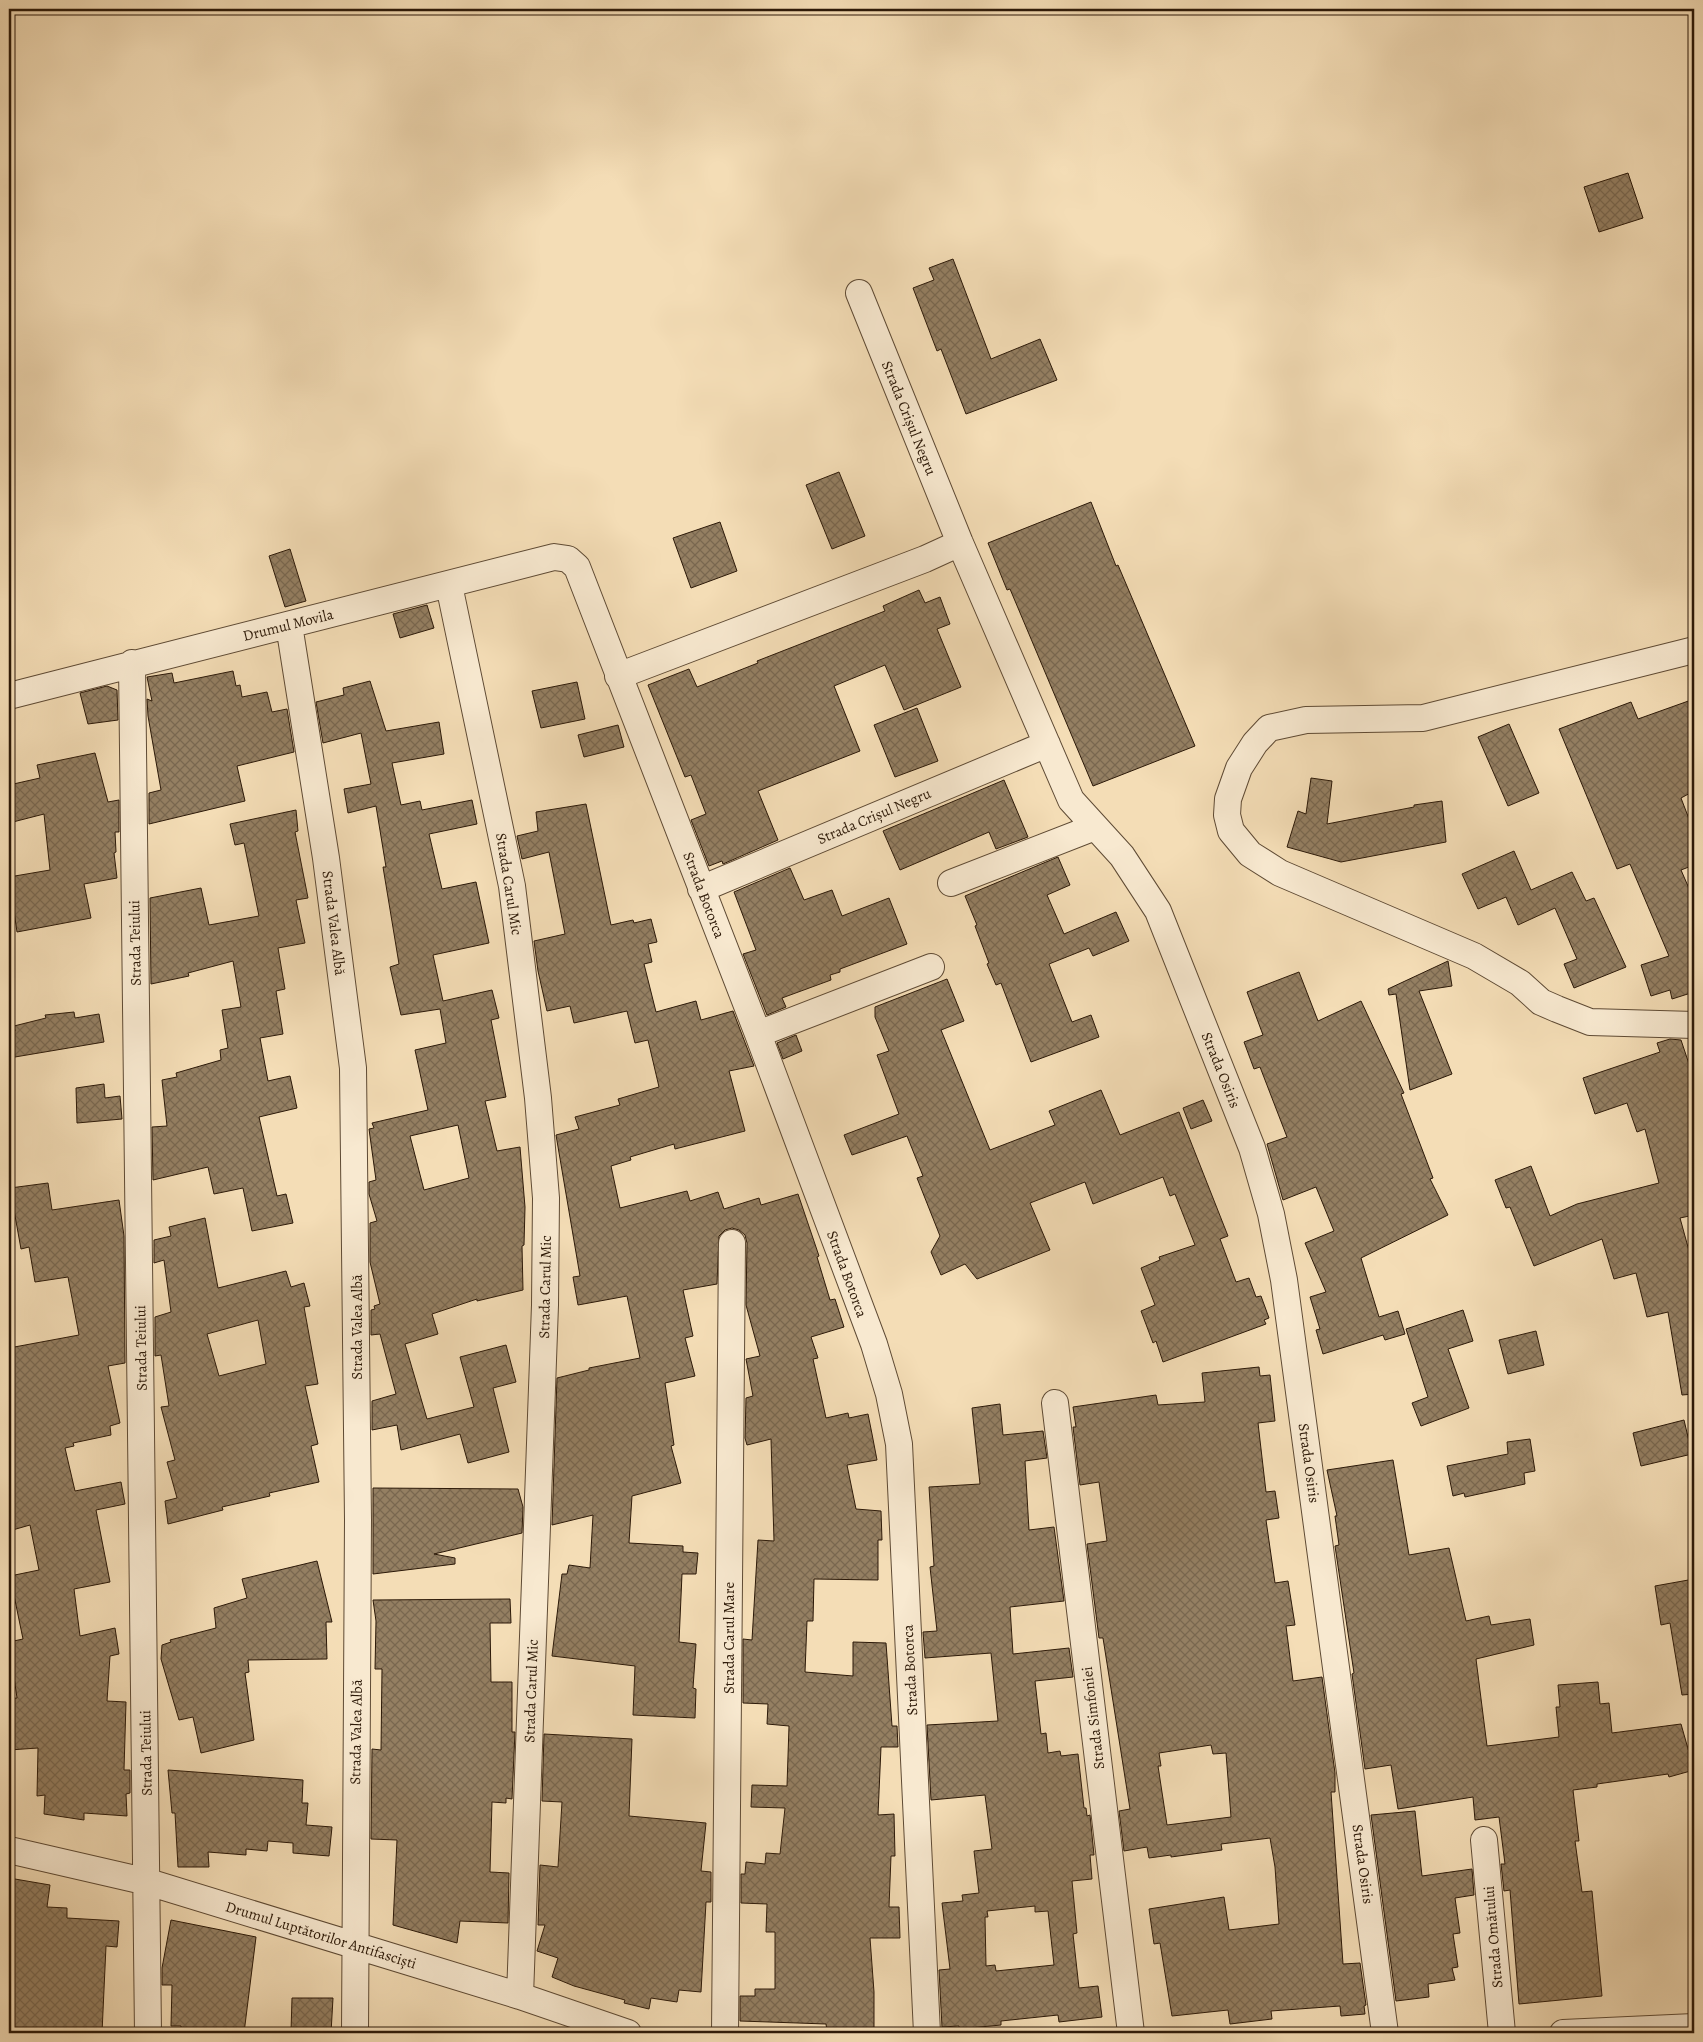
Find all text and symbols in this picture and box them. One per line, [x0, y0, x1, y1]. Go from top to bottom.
street label: Strada Crișul Negru [877, 358, 941, 479]
street label: Drumul Movila [241, 604, 335, 646]
street label: Strada Crișul Negru [814, 783, 935, 849]
street label: Strada Carul Mic [491, 831, 527, 937]
street label: Strada Botorca [678, 849, 730, 941]
street label: Strada Valea Albă [318, 869, 350, 977]
street label: Strada Teiului [124, 900, 146, 986]
street label: Strada Osiris [1197, 1029, 1245, 1111]
street label: Strada Botorca [822, 1228, 872, 1320]
street label: Strada Carul Mic [534, 1235, 556, 1339]
street label: Strada Valea Albă [347, 1274, 367, 1380]
street label: Strada Teiului [130, 1305, 152, 1391]
street label: Strada Osiris [1294, 1422, 1324, 1504]
street label: Strada Carul Mare [719, 1582, 739, 1694]
street label: Strada Botorca [898, 1624, 922, 1716]
street label: Strada Carul Mic [519, 1639, 543, 1743]
street label: Strada Simfoniei [1077, 1665, 1109, 1771]
street label: Strada Valea Albă [345, 1679, 367, 1785]
street label: Strada Teiului [135, 1710, 157, 1796]
street label: Strada Osiris [1348, 1823, 1378, 1905]
street label: Strada Omătului [1479, 1885, 1507, 1989]
street label: Drumul Luptătorilor Antifasciști [223, 1896, 419, 1974]

